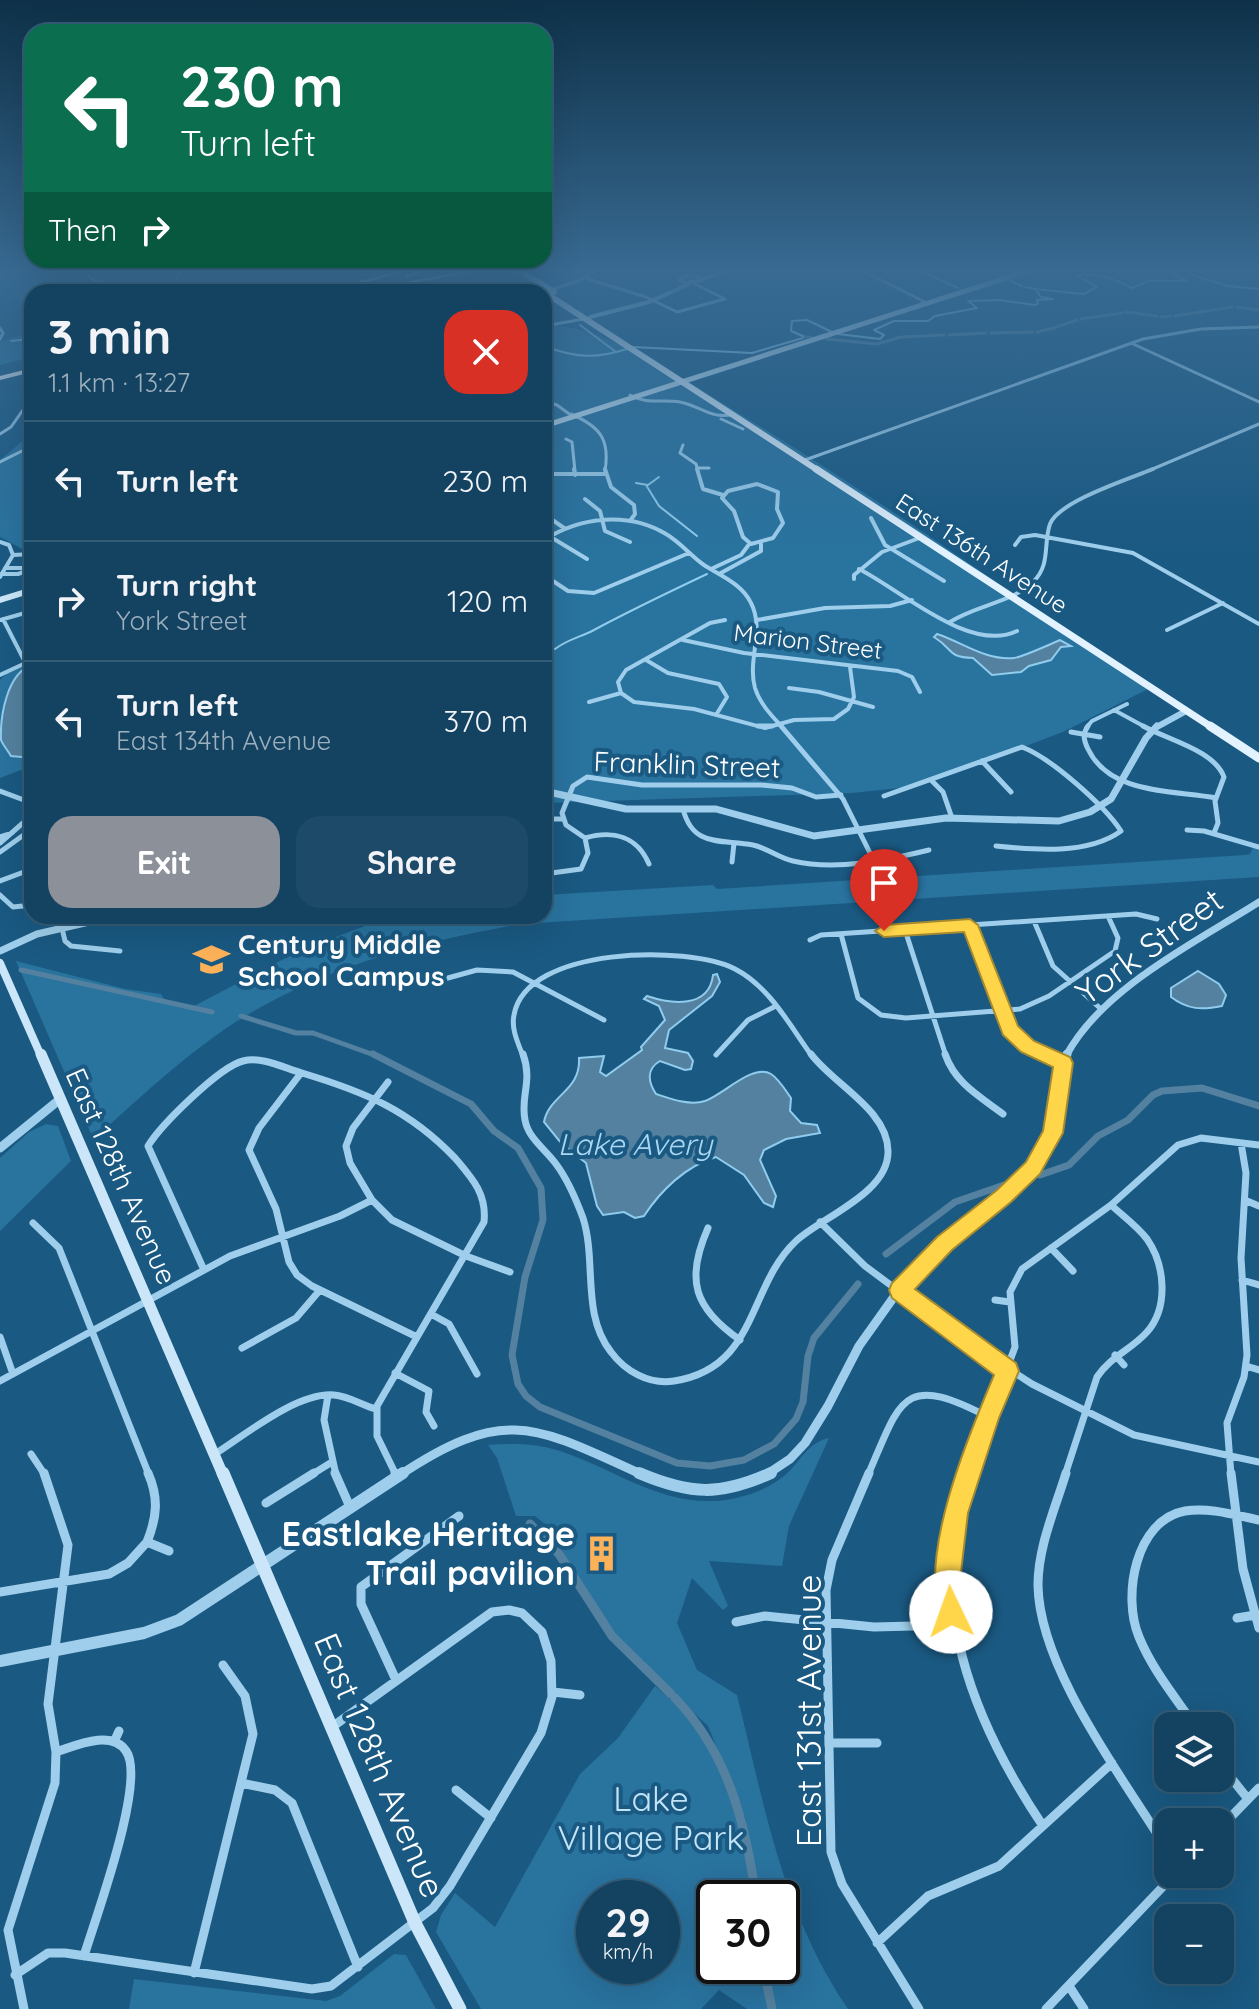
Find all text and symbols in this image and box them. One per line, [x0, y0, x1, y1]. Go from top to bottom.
text: 230 m [180, 51, 344, 121]
icon: left [48, 56, 152, 160]
text: Turn left [180, 120, 316, 165]
icon: right [133, 208, 177, 252]
text: Then [48, 211, 117, 249]
text: 3 min [48, 306, 171, 366]
button: close [444, 310, 528, 394]
text: 1.1 km · 13:27 [48, 366, 190, 399]
icon: left [48, 459, 92, 503]
text: Turn left [116, 462, 239, 500]
text: 230 m [442, 462, 528, 500]
street label: East 136th Avenue [890, 486, 1074, 620]
text: Turn right [116, 566, 257, 604]
icon: right [48, 579, 92, 623]
text: 120 m [447, 582, 528, 620]
text: York Street [116, 604, 247, 637]
street label: Marion Street [732, 617, 884, 665]
text: Turn left [116, 686, 239, 724]
icon: left [48, 699, 92, 743]
text: 370 m [443, 702, 528, 740]
text: East 134th Avenue [116, 724, 331, 757]
street label: Franklin Street [593, 743, 781, 785]
button: Exit [48, 816, 280, 908]
button: Share [296, 816, 528, 908]
pin [850, 849, 918, 931]
icon: arrive [862, 861, 906, 905]
street label: York Street [1067, 878, 1231, 1014]
place label: Century Middle School Campus [238, 926, 445, 993]
school or university icon: Century Middle School Campus [193, 940, 231, 978]
street label: East 128th Avenue [59, 1062, 185, 1290]
water label: Lake Avery [558, 1125, 714, 1163]
place label: Eastlake Heritage Trail pavilion [282, 1512, 575, 1594]
building icon: Eastlake Heritage Trail pavilion [582, 1534, 620, 1572]
position arrow [909, 1570, 993, 1654]
street label: East 131st Avenue [787, 1575, 830, 1847]
street label: East 128th Avenue [305, 1626, 455, 1904]
map controls [1154, 1712, 1234, 1984]
button: layers [1154, 1712, 1234, 1792]
park label: Lake Village Park [557, 1777, 745, 1859]
button: + [1154, 1808, 1234, 1888]
speed limit sign: 30 [696, 1880, 800, 1984]
text: 29 [605, 1897, 651, 1947]
button: − [1154, 1904, 1234, 1984]
text: km/h [603, 1939, 653, 1964]

